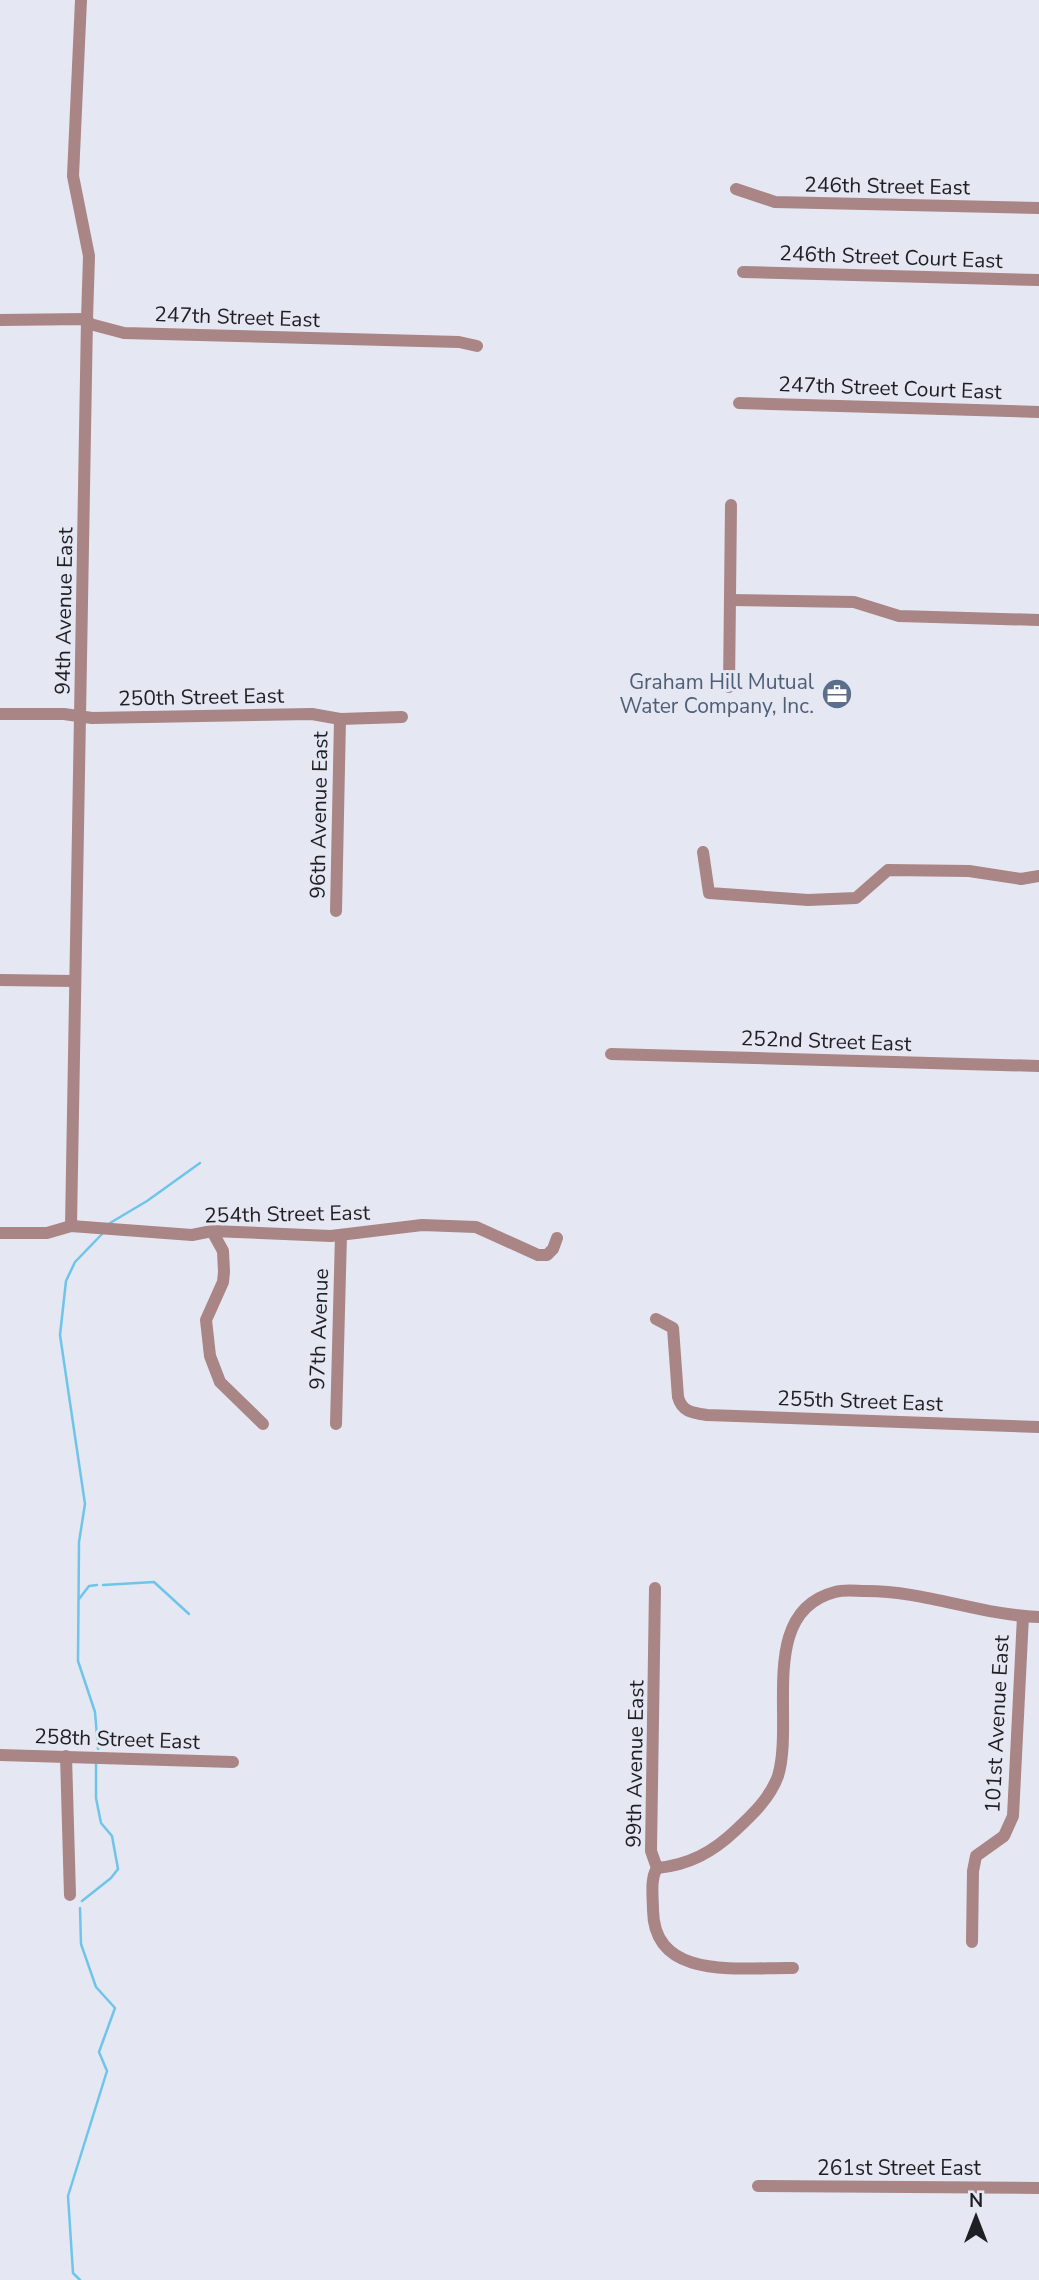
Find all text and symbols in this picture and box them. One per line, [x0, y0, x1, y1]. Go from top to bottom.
street label: 246th Street East [804, 171, 971, 201]
street label: 246th Street Court East [779, 239, 1004, 275]
street label: 247th Street East [154, 300, 321, 334]
street label: 247th Street Court East [778, 370, 1003, 406]
street label: 94th Avenue East [49, 526, 79, 695]
place label: Graham Hill Mutual Water Company, Inc. [619, 668, 815, 720]
office icon: Graham Hill Mutual Water Company, Inc. [820, 677, 854, 711]
street label: 250th Street East [118, 682, 285, 712]
street label: 96th Avenue East [304, 730, 334, 899]
street label: 252nd Street East [740, 1024, 912, 1058]
street label: 254th Street East [204, 1199, 371, 1229]
street label: 97th Avenue [303, 1268, 335, 1390]
street label: 255th Street East [777, 1384, 944, 1418]
street label: 101st Avenue East [978, 1634, 1016, 1814]
street label: 99th Avenue East [620, 1679, 650, 1848]
street label: 258th Street East [34, 1722, 201, 1756]
street label: 261st Street East [817, 2154, 982, 2182]
north arrow [941, 2182, 1011, 2252]
text: N [969, 2188, 983, 2214]

